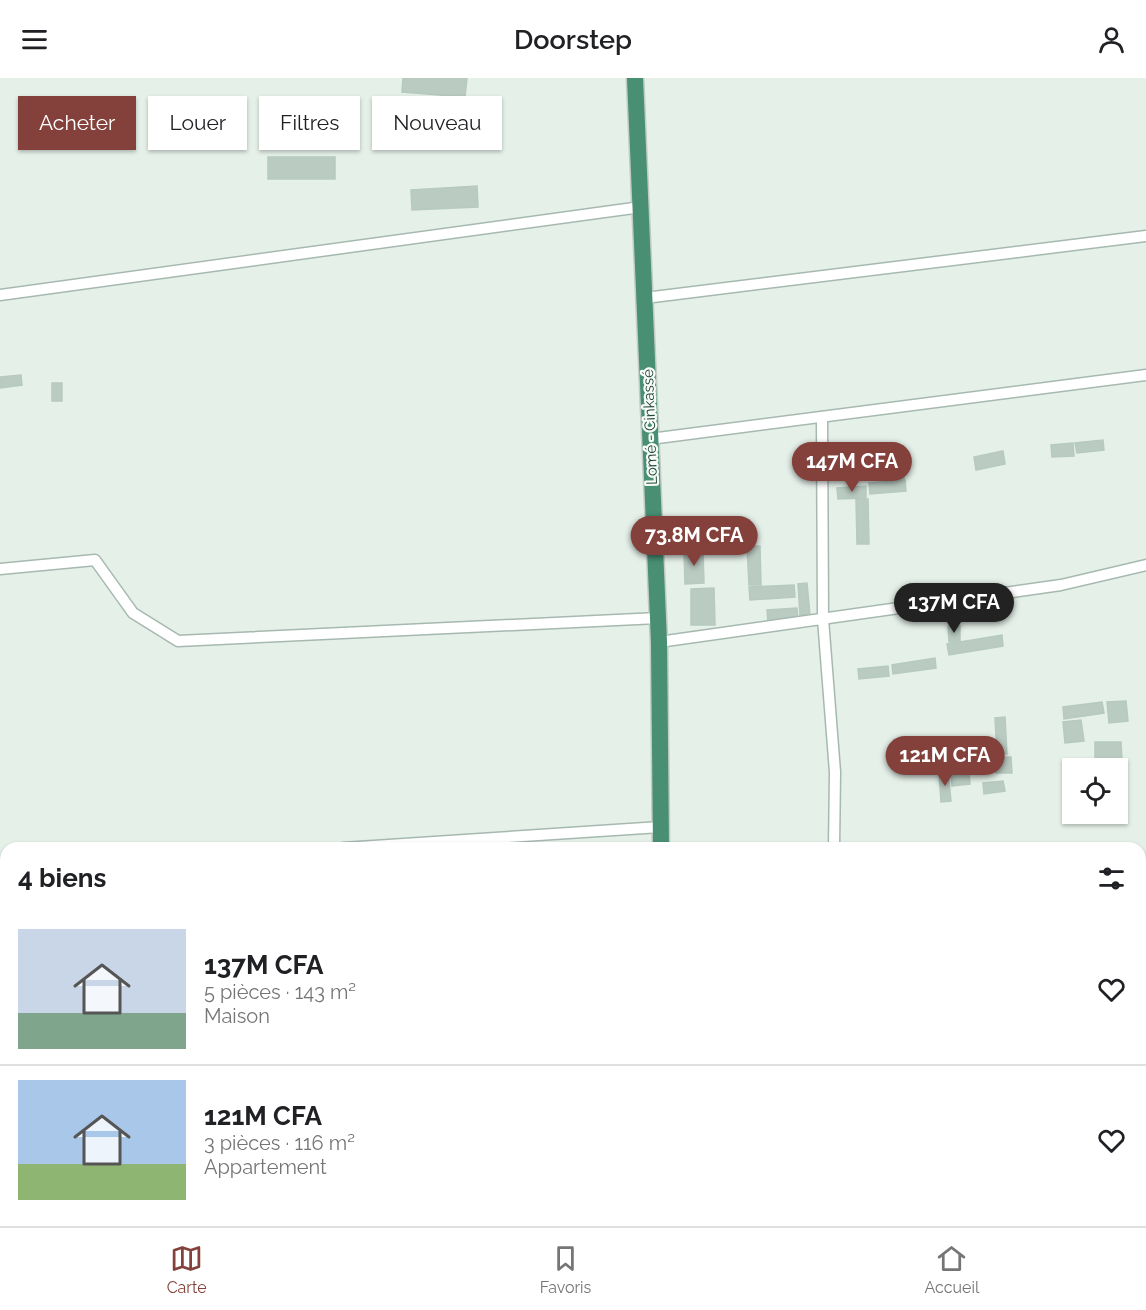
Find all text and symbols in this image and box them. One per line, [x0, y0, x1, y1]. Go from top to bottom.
icon: menu [18, 23, 51, 56]
icon: person [1095, 23, 1128, 56]
text: Doorstep [514, 24, 632, 55]
chip: Acheter [18, 96, 136, 150]
chip: Louer [148, 96, 247, 150]
chip: Filtres [259, 96, 360, 150]
chip: Nouveau [372, 96, 502, 150]
street label: Lomé - Cinkassé [639, 369, 661, 485]
pin: 147M CFA [790, 442, 914, 493]
text: 147M CFA [806, 449, 898, 473]
pin: 73.8M CFA [625, 516, 763, 567]
text: 73.8M CFA [645, 523, 743, 547]
pin: 137M CFA [892, 583, 1016, 634]
text: 137M CFA [908, 590, 1000, 614]
pin: 121M CFA [883, 736, 1007, 787]
text: 121M CFA [900, 743, 990, 767]
map controls [1062, 758, 1128, 824]
button: locate [1062, 758, 1128, 824]
icon: filters [1095, 862, 1128, 895]
text: 4 biens [18, 863, 106, 893]
text: 137M CFA [204, 950, 324, 980]
icon: home [66, 953, 138, 1025]
icon: heart [1095, 973, 1128, 1006]
text: 5 pièces · 143 m² [204, 980, 356, 1004]
text: Maison [204, 1004, 270, 1028]
text: 121M CFA [204, 1101, 322, 1131]
icon: home [66, 1104, 138, 1176]
icon: heart [1095, 1124, 1128, 1157]
text: 3 pièces · 116 m² [204, 1131, 355, 1155]
text: Appartement [204, 1155, 327, 1179]
tab: Carte [167, 1242, 207, 1297]
tab: Favoris [540, 1242, 591, 1297]
tab: Accueil [925, 1242, 979, 1297]

